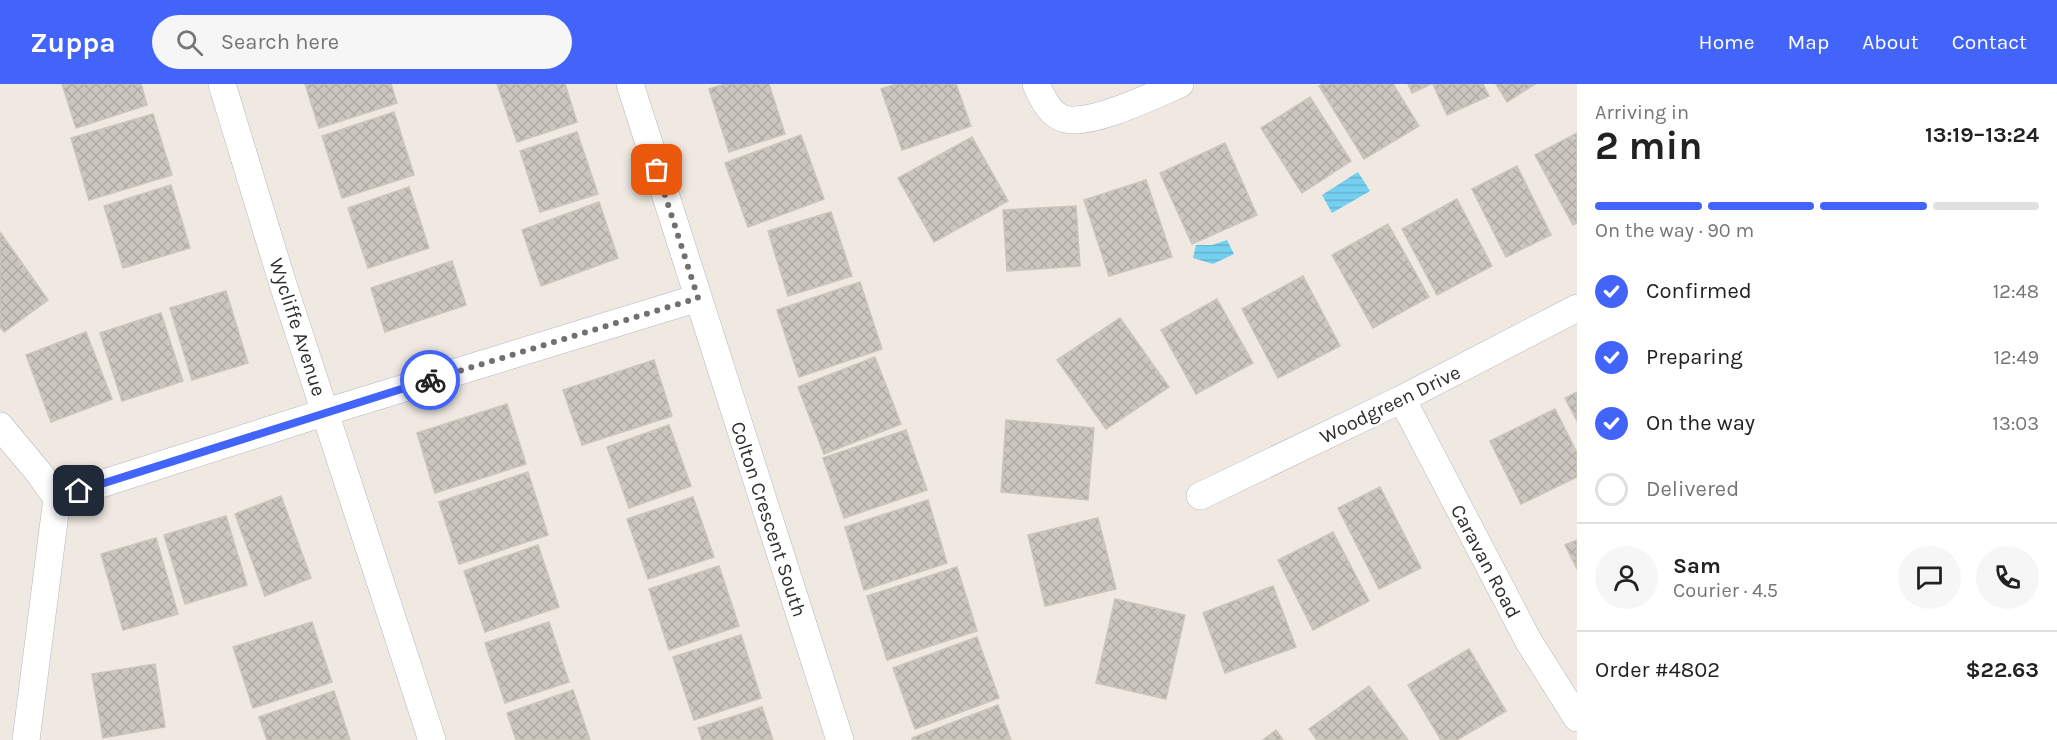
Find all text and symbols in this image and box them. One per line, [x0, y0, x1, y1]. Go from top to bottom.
search box [152, 15, 572, 69]
text: Zuppa [30, 26, 116, 59]
icon: search [173, 26, 206, 59]
text: Search here [221, 29, 339, 55]
text: Home [1699, 30, 1755, 54]
text: Map [1788, 30, 1829, 54]
text: About [1862, 30, 1919, 54]
text: Contact [1952, 30, 2027, 54]
text: Arriving in [1595, 101, 1689, 124]
text: 13:19–13:24 [1925, 122, 2039, 148]
text: 2 min [1595, 123, 1703, 169]
pin [631, 144, 682, 195]
icon: bag [640, 153, 673, 186]
text: On the way · 90 m [1595, 219, 1754, 242]
street label: Wycliffe Avenue [264, 255, 331, 399]
icon: check [1595, 275, 1628, 308]
text: Confirmed [1646, 278, 1752, 304]
text: 12:48 [1993, 280, 2039, 303]
icon: check [1595, 341, 1628, 374]
text: Preparing [1646, 344, 1743, 370]
text: 12:49 [1993, 346, 2039, 369]
courier [400, 350, 460, 410]
street label: Woodgreen Drive [1316, 360, 1464, 448]
icon: bike [414, 364, 447, 397]
icon: check [1595, 407, 1628, 440]
text: On the way [1646, 410, 1755, 436]
text: 13:03 [1992, 412, 2039, 435]
street label: Colton Crescent South [726, 419, 811, 620]
pin [53, 465, 104, 516]
icon: home [62, 474, 95, 507]
text: Delivered [1646, 476, 1739, 502]
street label: Caravan Road [1446, 500, 1525, 622]
button: person [1595, 546, 1658, 609]
button: chat [1898, 546, 1961, 609]
button: phone [1976, 546, 2039, 609]
text: Sam [1673, 553, 1721, 579]
text: Courier · 4.5 [1673, 579, 1778, 602]
text: Order #4802 [1595, 657, 1720, 683]
text: $22.63 [1965, 657, 2039, 683]

